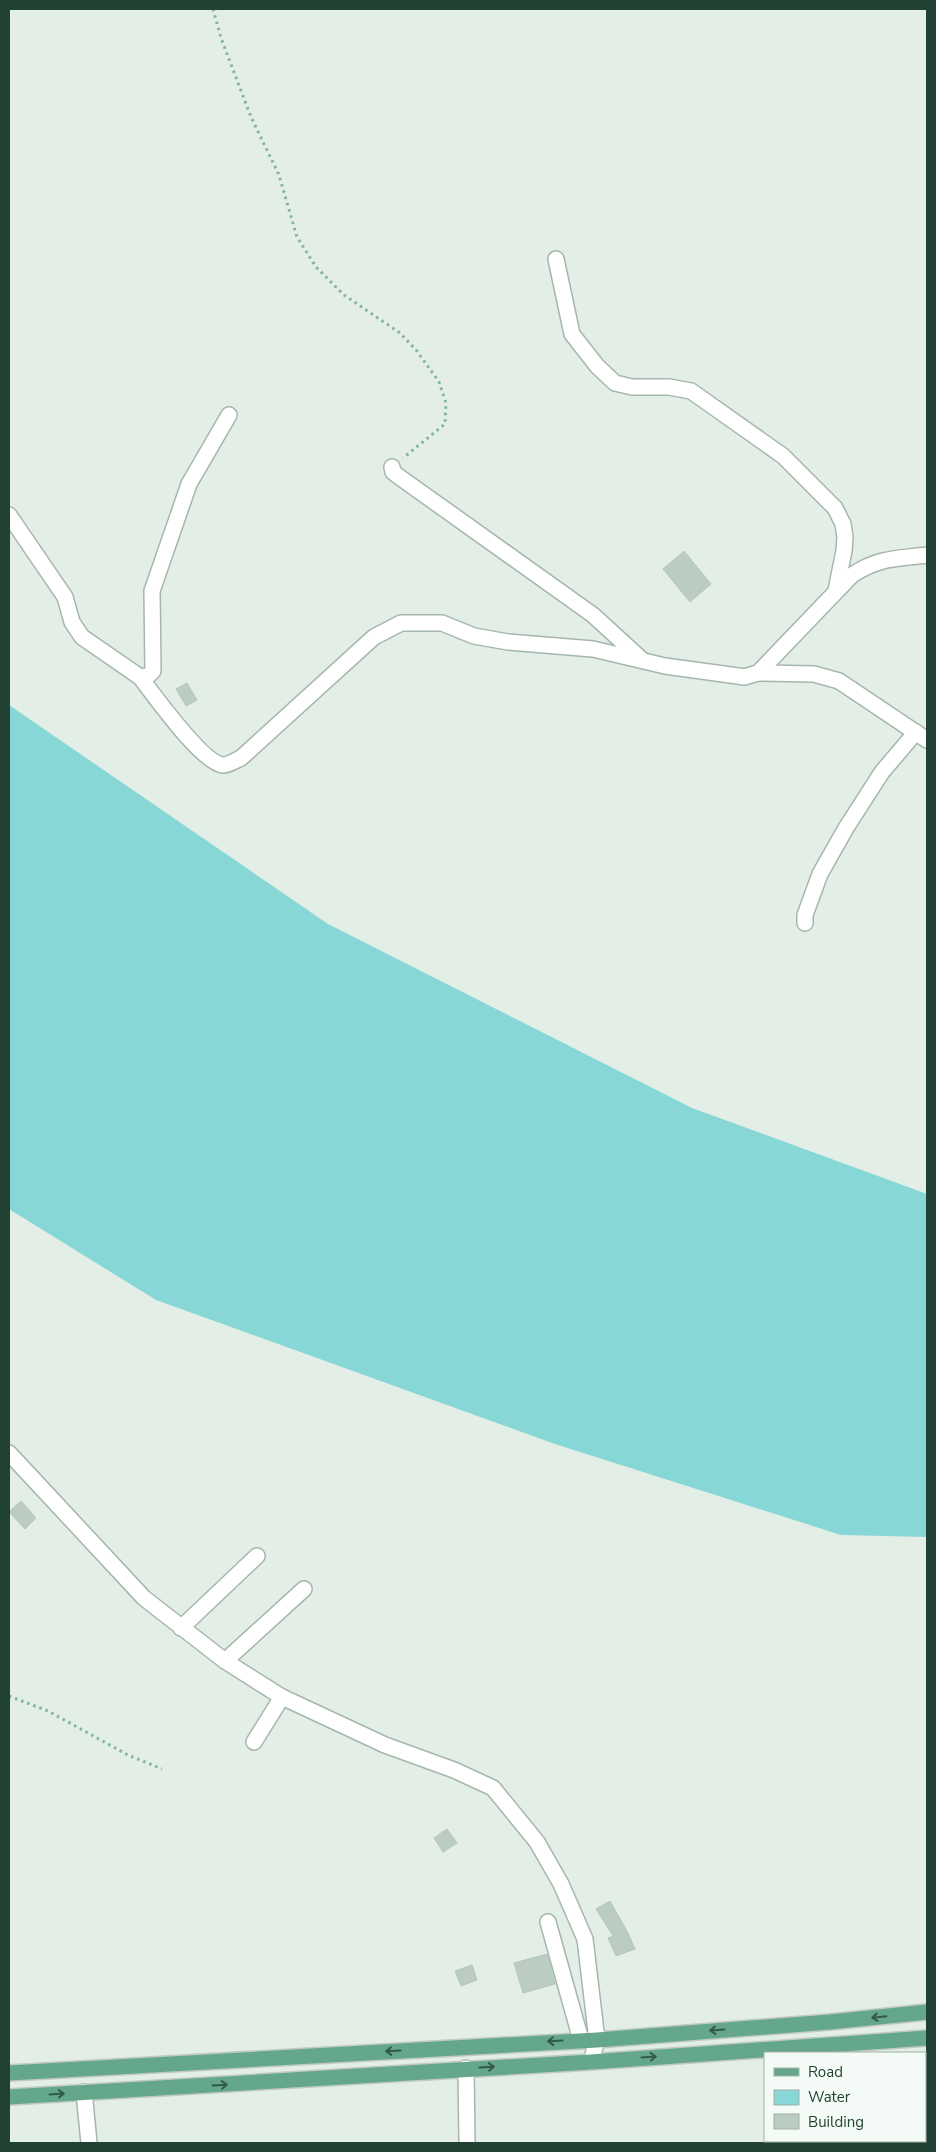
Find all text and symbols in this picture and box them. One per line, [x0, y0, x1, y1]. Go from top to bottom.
one-way arrow [871, 2012, 887, 2022]
one-way arrow [709, 2026, 725, 2035]
one-way arrow [547, 2037, 563, 2046]
one-way arrow [385, 2046, 401, 2055]
legend [764, 2052, 926, 2142]
one-way arrow [640, 2053, 656, 2062]
one-way arrow [478, 2062, 494, 2072]
text: Road [808, 2062, 843, 2082]
one-way arrow [211, 2080, 227, 2089]
text: Water [808, 2087, 851, 2107]
one-way arrow [49, 2089, 65, 2098]
text: Building [808, 2112, 864, 2132]

